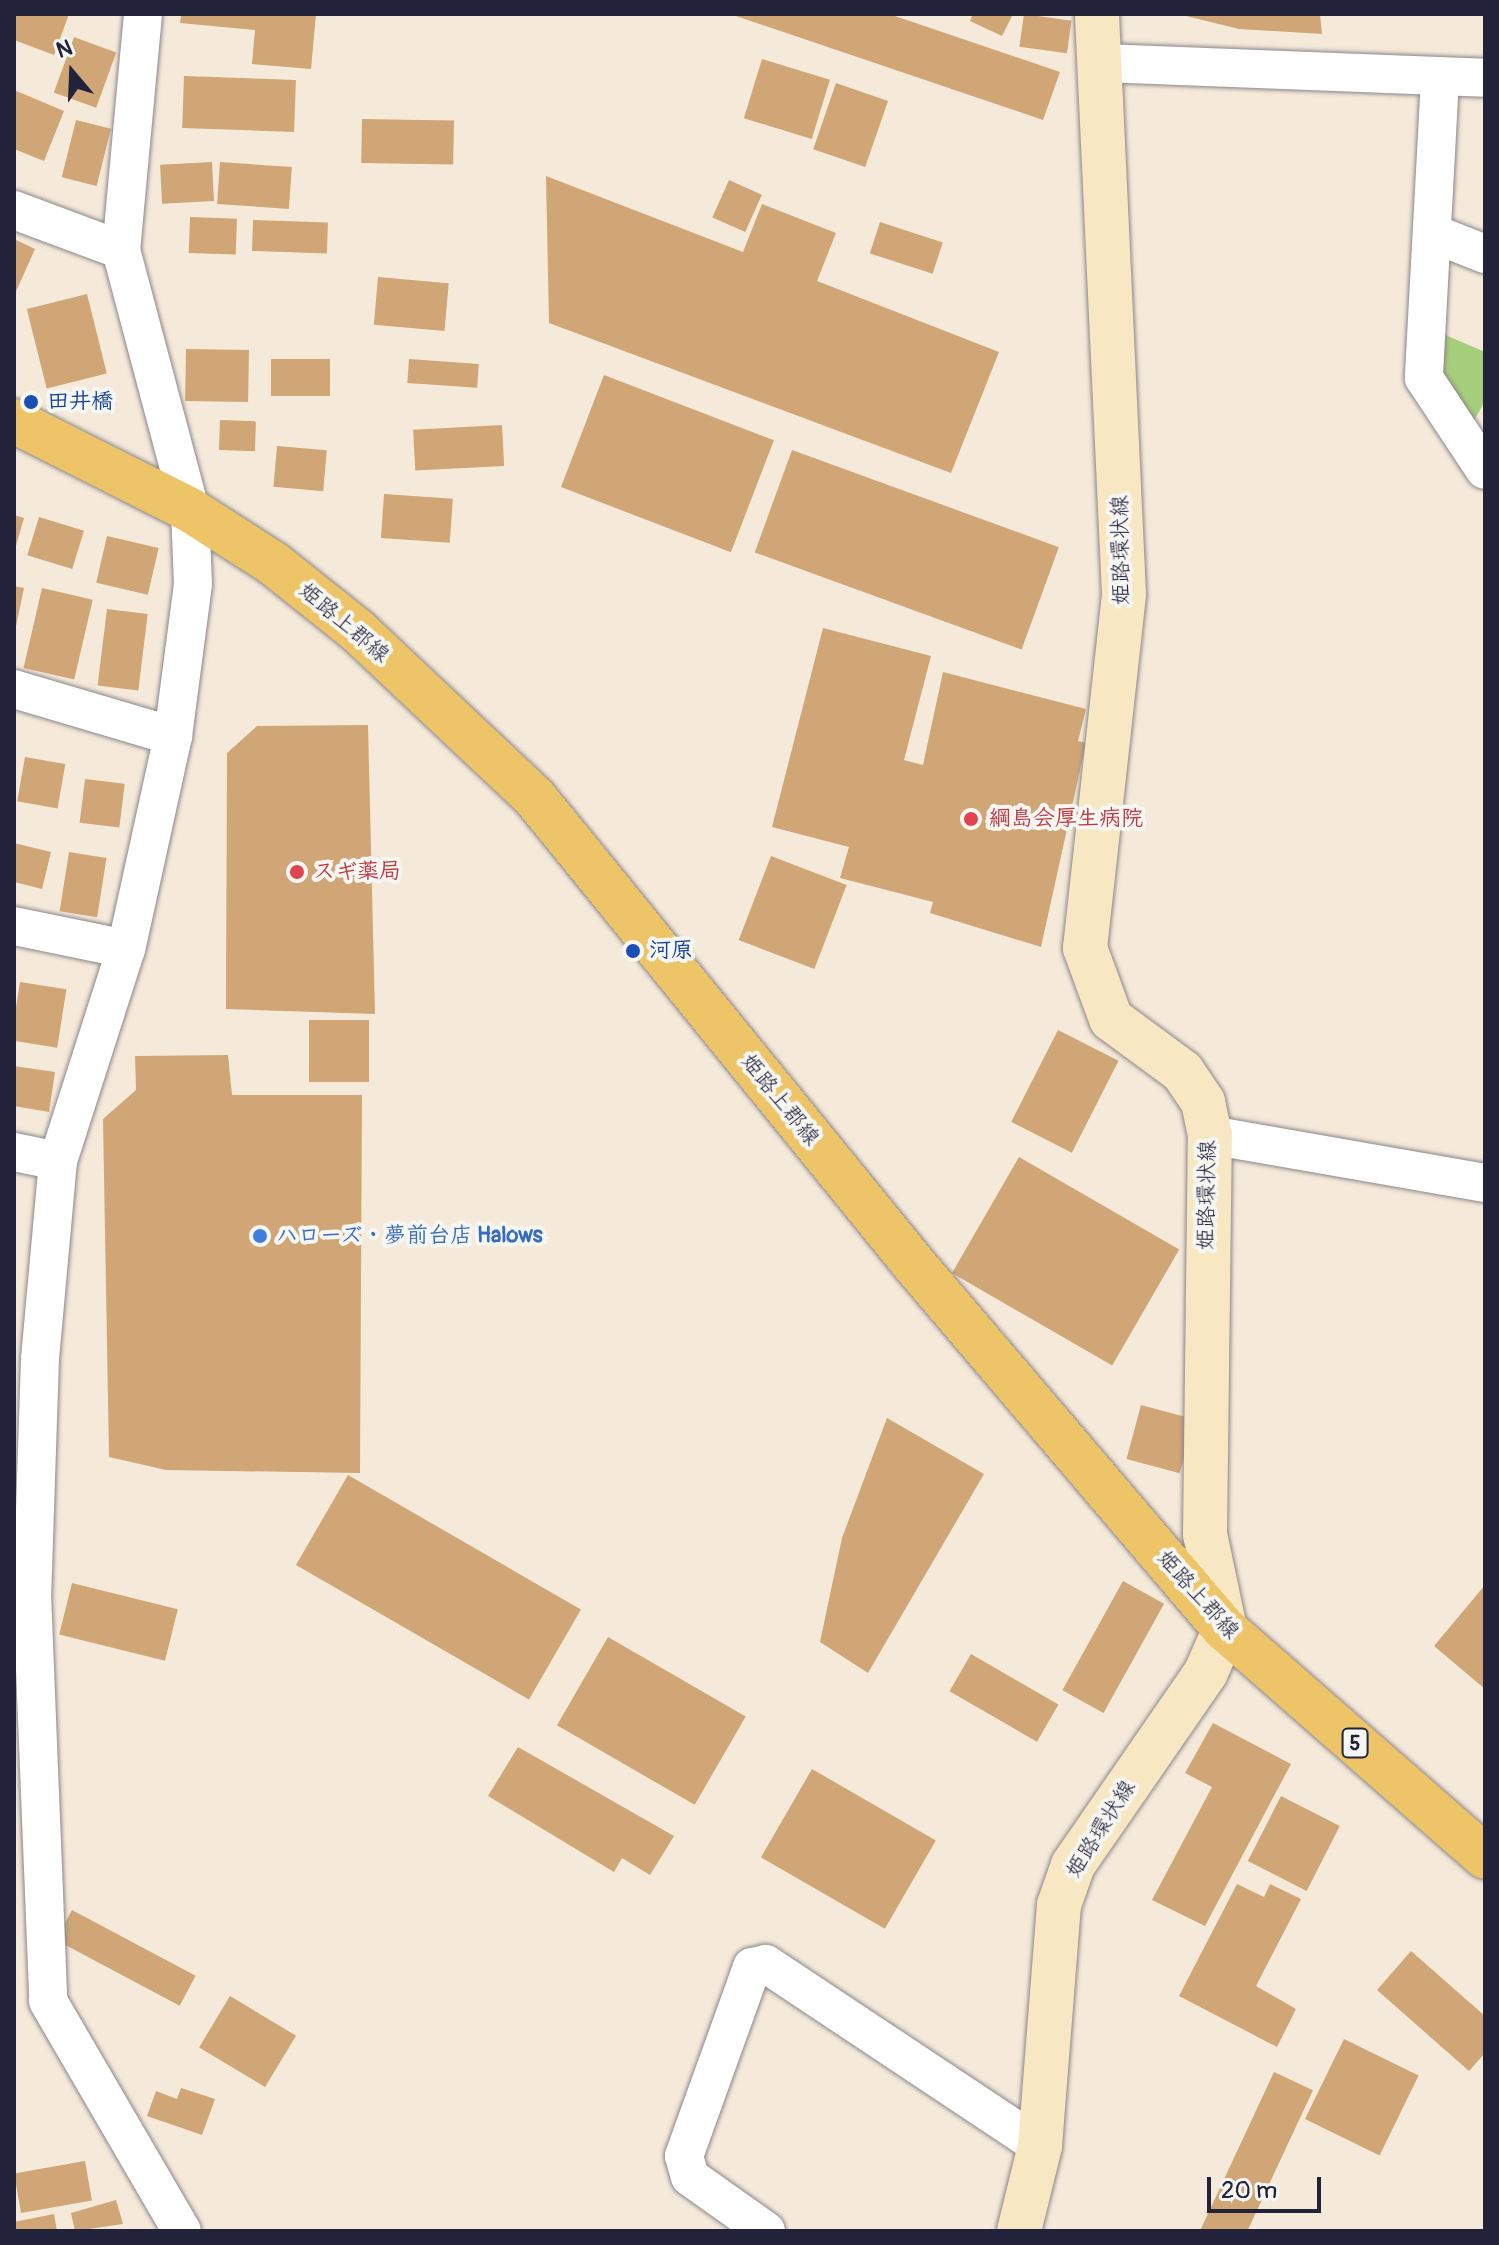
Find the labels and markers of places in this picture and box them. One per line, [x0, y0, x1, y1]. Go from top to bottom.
place label: 田井橋 [47, 389, 113, 415]
marker: 田井橋 [22, 393, 40, 411]
place label: 綱島会厚生病院 [989, 806, 1143, 832]
marker: 綱島会厚生病院 [960, 808, 982, 830]
place label: スギ薬局 [313, 859, 401, 885]
marker: スギ薬局 [288, 863, 306, 881]
place label: 河原 [649, 938, 693, 964]
marker: 河原 [624, 942, 642, 960]
place label: ハローズ・夢前台店 Halows [276, 1223, 544, 1249]
marker: ハローズ・夢前台店 Halows [251, 1227, 269, 1245]

